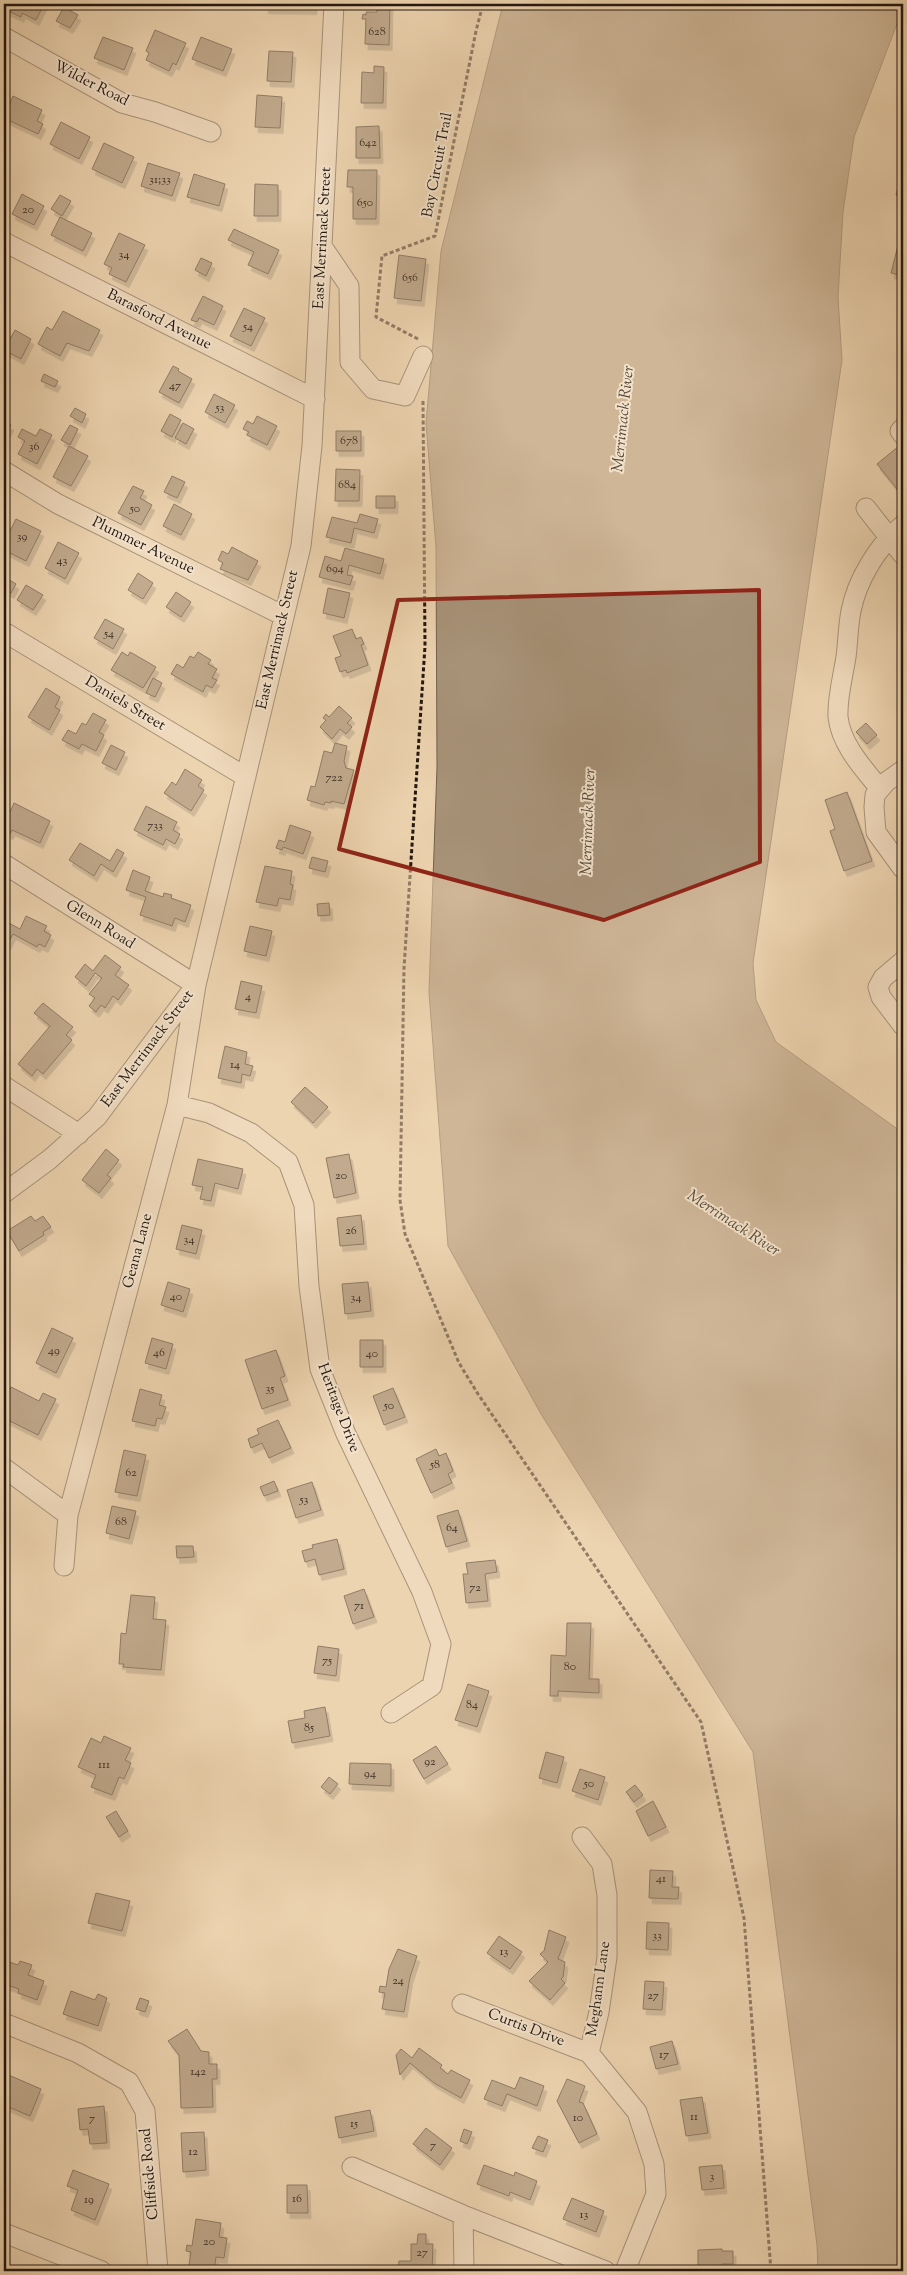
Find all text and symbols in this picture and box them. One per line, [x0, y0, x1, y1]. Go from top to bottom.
house number: 628 [368, 23, 386, 41]
street label: Wilder Road [50, 56, 133, 112]
street label: Bay Circuit Trail [418, 111, 458, 219]
house number: 642 [359, 134, 377, 152]
street label: East Merrimack Street [309, 166, 337, 310]
house number: 31;33 [149, 171, 171, 189]
house number: 650 [357, 194, 373, 212]
house number: 20 [22, 201, 34, 219]
house number: 34 [119, 246, 129, 264]
house number: 656 [402, 269, 418, 287]
street label: Barasford Avenue [103, 285, 215, 355]
house number: 54 [242, 318, 253, 336]
water label: Merrimack River [607, 364, 641, 473]
house number: 47 [169, 377, 181, 395]
house number: 53 [215, 399, 225, 417]
house number: 678 [340, 432, 358, 450]
house number: 36 [29, 438, 39, 456]
house number: 684 [338, 476, 356, 494]
house number: 50 [129, 500, 140, 518]
street label: Plummer Avenue [88, 512, 198, 580]
house number: 39 [17, 528, 27, 546]
house number: 43 [57, 552, 68, 570]
house number: 694 [326, 560, 344, 578]
street label: East Merrimack Street [252, 568, 304, 712]
house number: 54 [103, 625, 114, 643]
street label: Daniels Street [81, 672, 169, 736]
water label: Merrimack River [576, 768, 602, 876]
house number: 722 [325, 769, 343, 787]
house number: 733 [147, 817, 163, 835]
street label: Glenn Road [61, 895, 139, 955]
street label: East Merrimack Street [97, 986, 199, 1112]
house number: 4 [245, 988, 251, 1006]
house number: 14 [230, 1056, 240, 1074]
house number: 20 [335, 1167, 347, 1185]
water label: Merrimack River [682, 1185, 784, 1263]
street label: Geana Lane [118, 1211, 158, 1291]
house number: 26 [345, 1222, 357, 1240]
house number: 34 [184, 1231, 194, 1249]
house number: 40 [170, 1288, 182, 1306]
house number: 34 [351, 1289, 361, 1307]
house number: 49 [48, 1342, 60, 1360]
house number: 46 [153, 1344, 165, 1362]
house number: 40 [366, 1345, 378, 1363]
street label: Heritage Drive [311, 1360, 365, 1456]
house number: 35 [266, 1380, 274, 1398]
house number: 50 [383, 1397, 394, 1415]
house number: 58 [429, 1456, 440, 1474]
house number: 62 [125, 1464, 137, 1482]
house number: 53 [299, 1491, 309, 1509]
house number: 68 [115, 1513, 127, 1531]
house number: 64 [446, 1519, 458, 1537]
house number: 72 [469, 1579, 481, 1597]
house number: 71 [354, 1597, 364, 1615]
house number: 75 [322, 1652, 332, 1670]
house number: 80 [564, 1658, 576, 1676]
house number: 84 [466, 1696, 478, 1714]
house number: 85 [304, 1719, 314, 1737]
house number: 92 [424, 1753, 436, 1771]
house number: 111 [98, 1756, 110, 1774]
house number: 94 [364, 1765, 376, 1783]
house number: 50 [583, 1775, 594, 1793]
house number: 41 [656, 1870, 666, 1888]
house number: 33 [652, 1927, 662, 1945]
street label: Meghann Lane [582, 1940, 616, 2038]
house number: 13 [500, 1943, 509, 1961]
house number: 24 [392, 1972, 404, 1990]
house number: 27 [647, 1987, 659, 2005]
street label: Curtis Drive [485, 2004, 567, 2052]
house number: 17 [659, 2046, 669, 2064]
house number: 142 [190, 2063, 206, 2081]
house number: 11 [690, 2108, 698, 2126]
house number: 10 [573, 2109, 583, 2127]
house number: 7 [89, 2110, 95, 2128]
house number: 15 [350, 2115, 358, 2133]
street label: Cliffside Road [135, 2127, 164, 2221]
house number: 7 [430, 2137, 436, 2155]
house number: 12 [188, 2143, 198, 2161]
house number: 3 [710, 2168, 715, 2186]
house number: 16 [292, 2190, 302, 2208]
house number: 19 [84, 2191, 94, 2209]
house number: 13 [580, 2206, 589, 2224]
house number: 20 [203, 2233, 215, 2251]
house number: 27 [416, 2244, 428, 2262]

